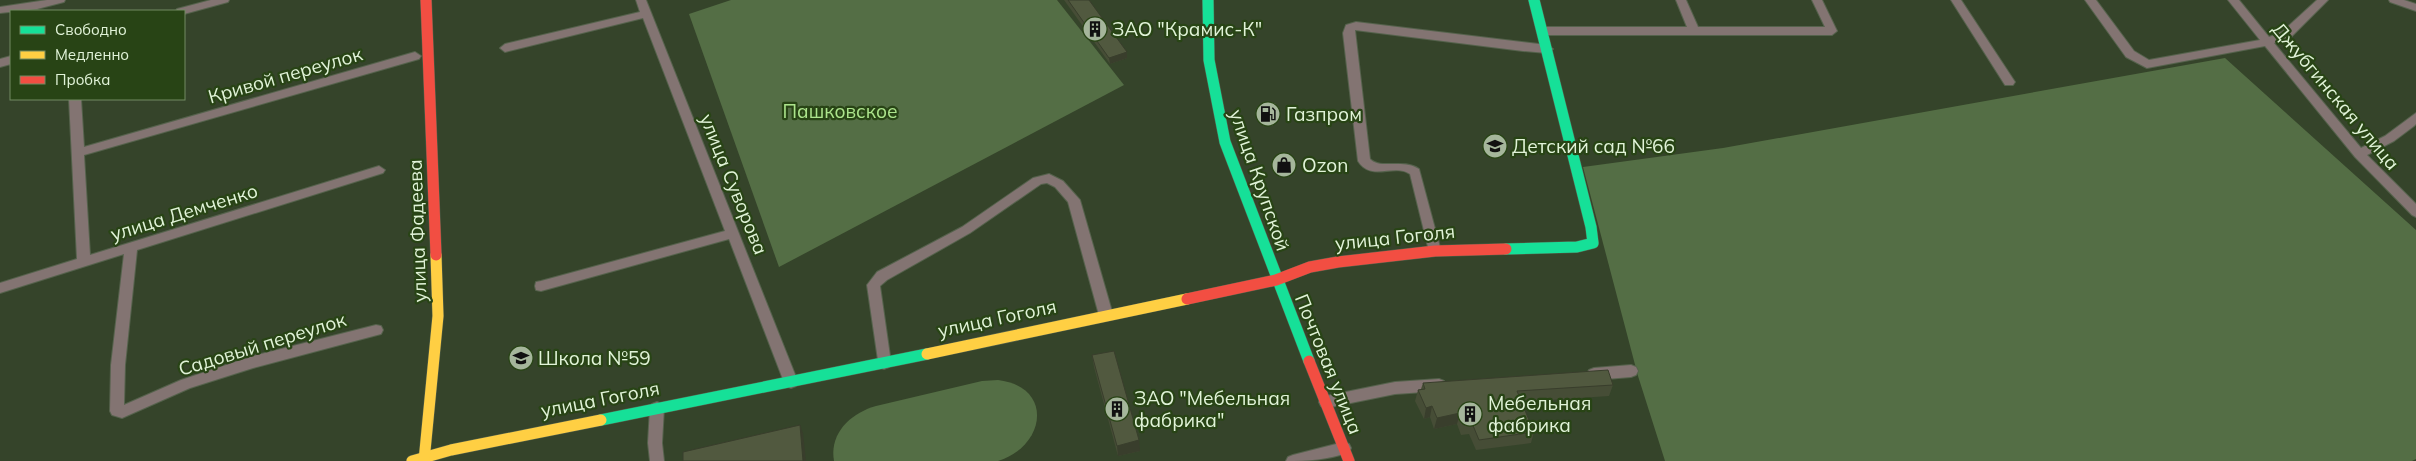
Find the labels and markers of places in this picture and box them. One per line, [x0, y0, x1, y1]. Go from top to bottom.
building icon: ЗАО "Крамис-К" [1082, 16, 1108, 42]
place label: ЗАО "Крамис-К" [1112, 17, 1262, 41]
fuel station icon: Газпром [1255, 101, 1281, 127]
place label: Газпром [1286, 102, 1362, 126]
school or university icon: Детский сад №66 [1482, 133, 1508, 159]
place label: Детский сад №66 [1512, 134, 1675, 158]
shop icon: Ozon [1271, 152, 1297, 178]
place label: Ozon [1302, 153, 1348, 177]
school or university icon: Школа №59 [508, 345, 534, 371]
place label: Школа №59 [538, 346, 651, 370]
place label: ЗАО "Мебельная фабрика" [1134, 386, 1290, 432]
place label: Мебельная фабрика [1488, 391, 1591, 437]
building icon: ЗАО "Мебельная фабрика" [1104, 396, 1130, 422]
building icon: Мебельная фабрика [1457, 401, 1483, 427]

